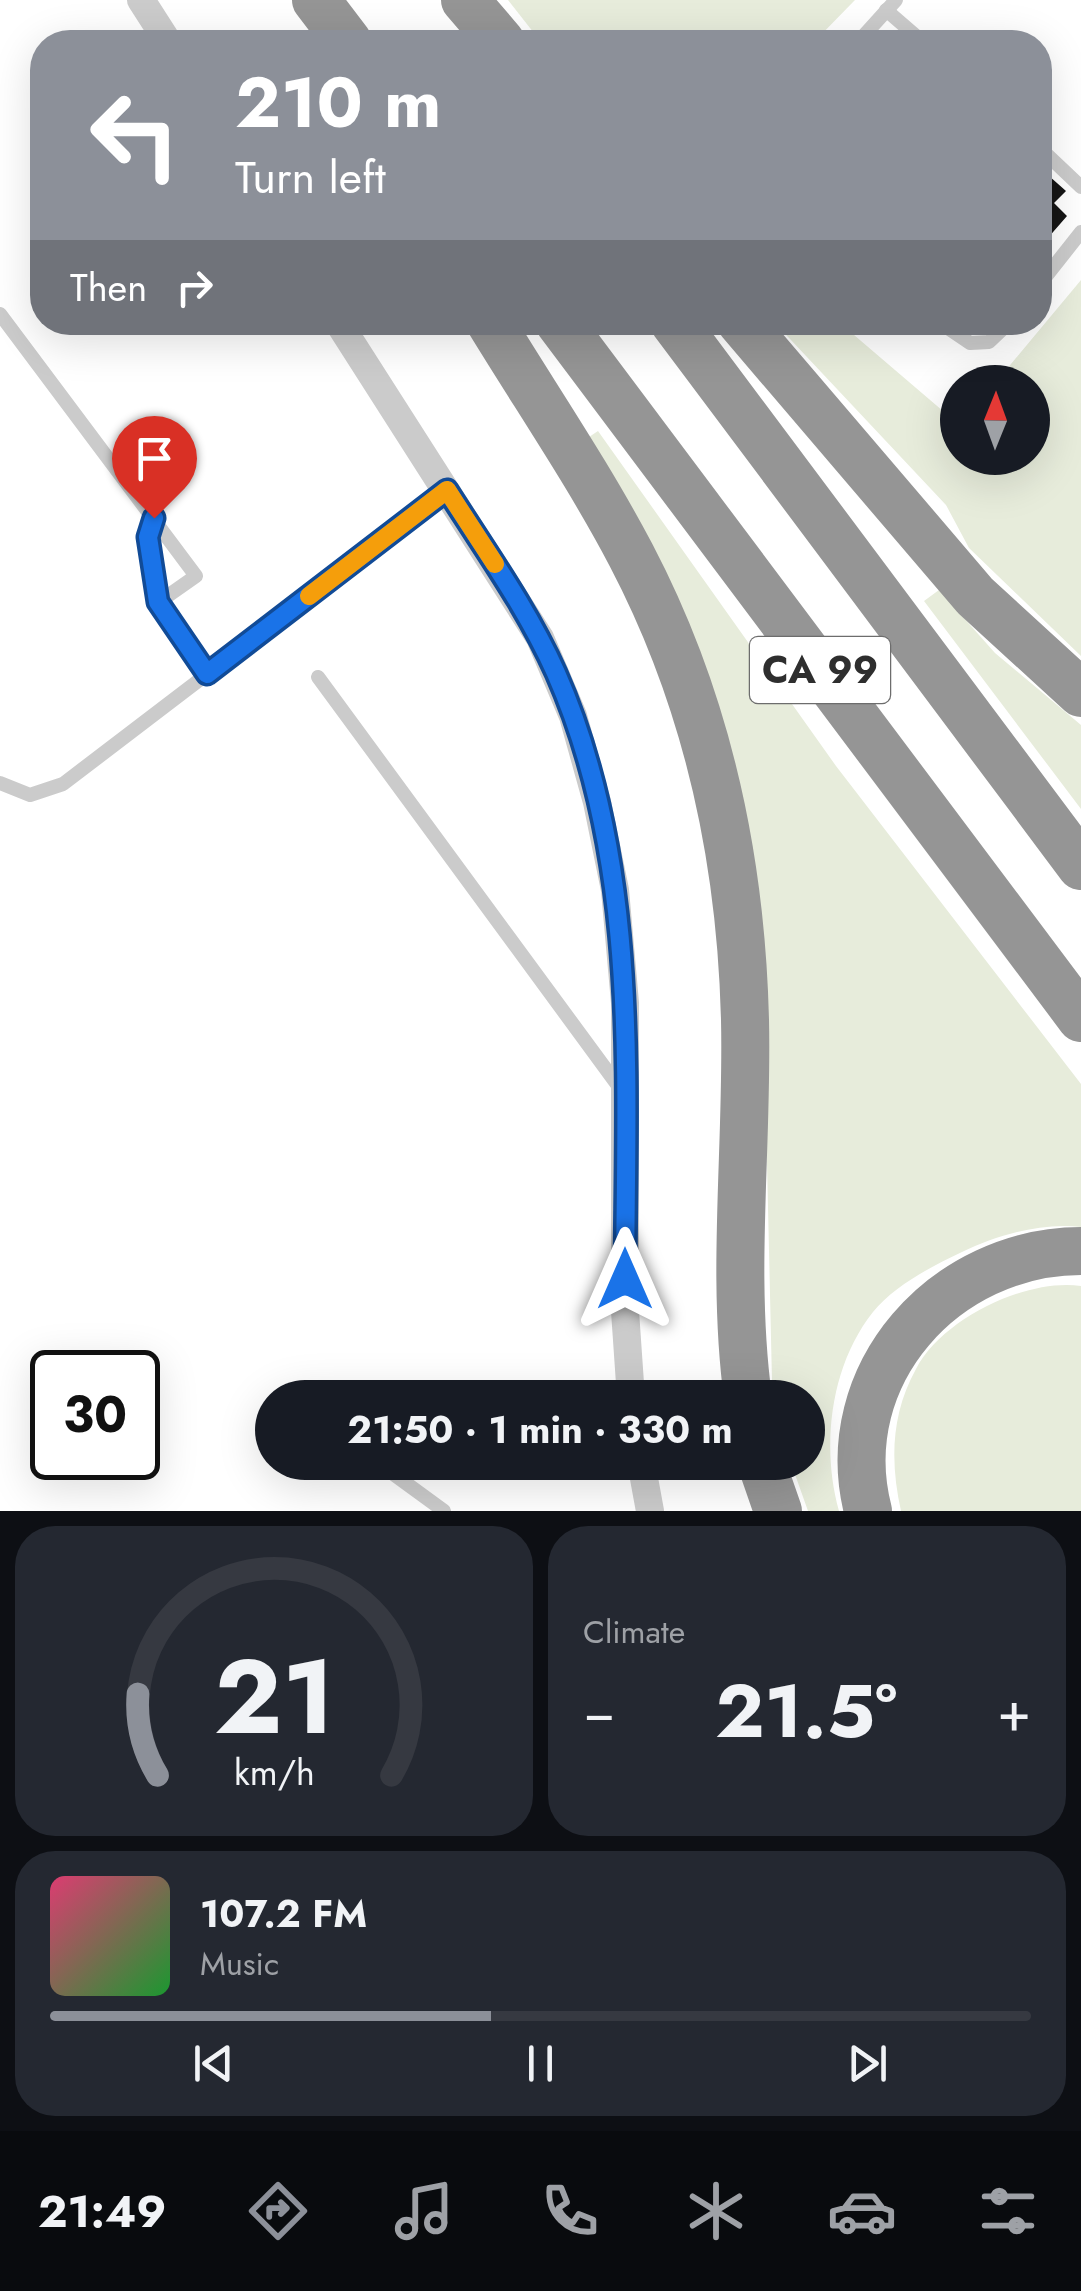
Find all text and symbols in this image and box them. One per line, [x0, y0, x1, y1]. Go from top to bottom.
text: 210 m [235, 52, 441, 153]
icon: left [70, 70, 200, 200]
text: Turn left [235, 145, 386, 210]
text: Then [70, 260, 147, 315]
icon: right [167, 260, 222, 315]
north arrow [940, 365, 1050, 475]
map controls [940, 365, 1050, 475]
pin [112, 416, 197, 519]
icon: arrive [127, 431, 182, 486]
road number: CA 99 [750, 637, 890, 703]
position arrow [573, 1227, 677, 1331]
speed limit sign: 30 [30, 1350, 160, 1480]
text: 21:50 · 1 min · 330 m [347, 1402, 733, 1457]
text: Climate [583, 1609, 685, 1655]
text: 21 [213, 1622, 335, 1772]
text: 21.5° [715, 1657, 897, 1765]
text: − [583, 1672, 615, 1752]
text: + [997, 1672, 1031, 1752]
text: km/h [234, 1747, 314, 1798]
text: 107.2 FM [200, 1886, 367, 1941]
text: Music [200, 1941, 279, 1987]
icon: previous [186, 2036, 241, 2091]
icon: pause [513, 2036, 568, 2091]
icon: next [840, 2036, 895, 2091]
icon: directions [243, 2176, 313, 2246]
icon: music [389, 2176, 459, 2246]
icon: phone [535, 2176, 605, 2246]
icon: climate [681, 2176, 751, 2246]
icon: car [827, 2176, 897, 2246]
icon: filters [973, 2176, 1043, 2246]
text: 21:49 [38, 2179, 166, 2244]

